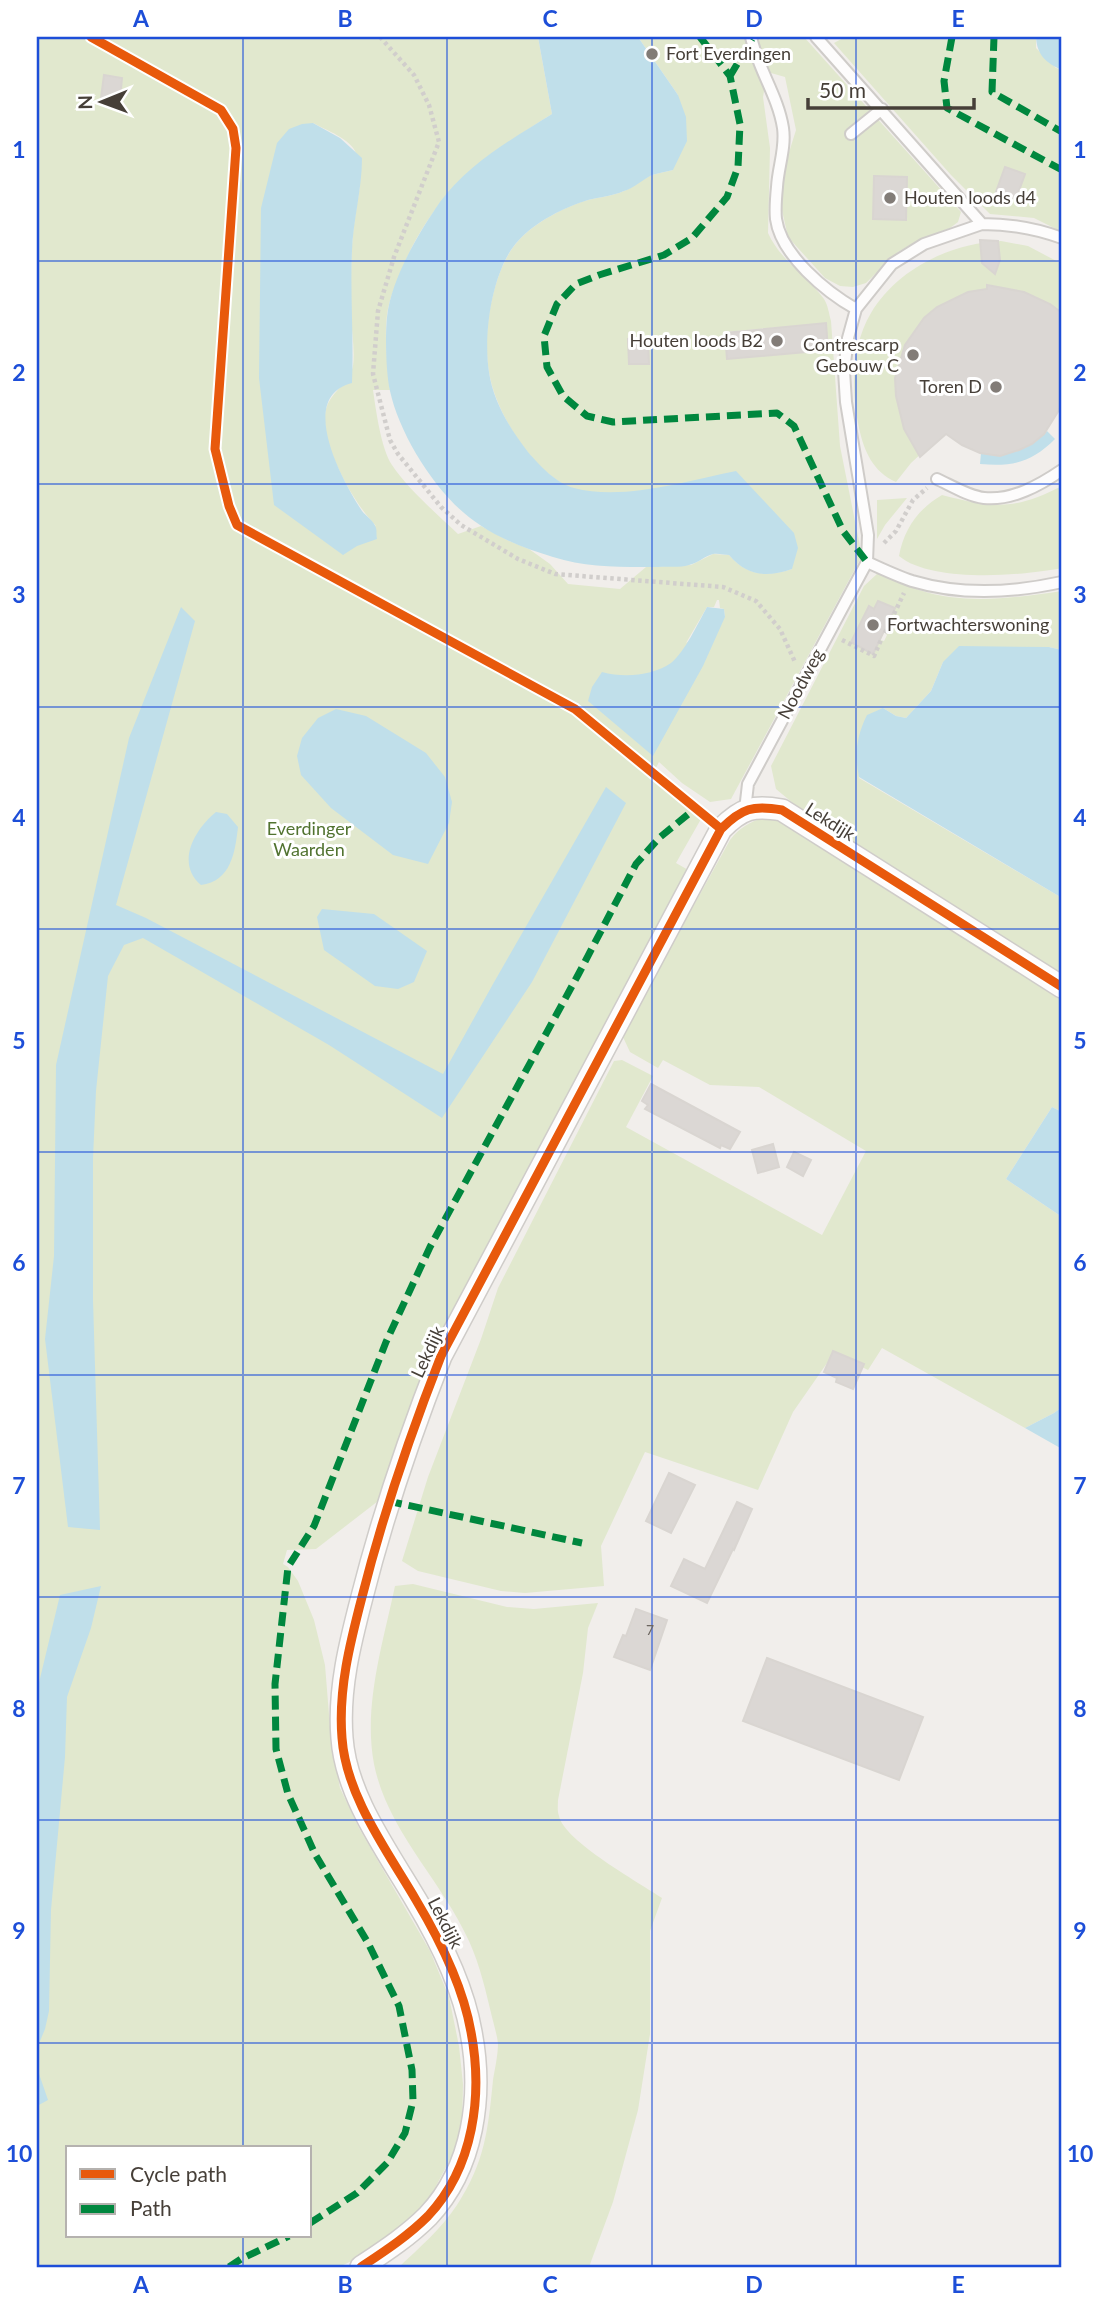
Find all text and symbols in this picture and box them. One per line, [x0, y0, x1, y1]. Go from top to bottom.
text: A [132, 4, 150, 32]
text: B [337, 4, 353, 32]
text: C [542, 4, 558, 32]
text: D [745, 4, 763, 32]
text: E [951, 4, 965, 32]
place label: Fort Everdingen [666, 42, 791, 64]
marker: Fort Everdingen [644, 46, 660, 62]
north arrow [66, 66, 136, 136]
scale bar [808, 66, 975, 110]
text: 50 m [819, 77, 866, 102]
text: N [73, 95, 96, 110]
text: 1 [12, 135, 26, 163]
text: 1 [1073, 135, 1087, 163]
place label: Houten loods d4 [904, 186, 1036, 208]
marker: Houten loods d4 [882, 190, 898, 206]
place label: Houten loods B2 [630, 329, 763, 351]
marker: Houten loods B2 [769, 333, 785, 349]
place label: Contrescarp Gebouw C [803, 333, 899, 376]
marker: Contrescarp Gebouw C [905, 347, 921, 363]
text: 2 [12, 358, 26, 386]
text: 2 [1073, 358, 1087, 386]
place label: Toren D [919, 375, 982, 397]
marker: Toren D [988, 379, 1004, 395]
text: 3 [12, 580, 26, 608]
text: 3 [1073, 580, 1087, 608]
place label: Fortwachterswoning [887, 613, 1049, 635]
marker: Fortwachterswoning [865, 617, 881, 633]
street label: Noodweg [772, 644, 828, 723]
street label: Lekdijk [802, 797, 860, 845]
text: 4 [12, 803, 26, 831]
text: 4 [1073, 803, 1087, 831]
park label: Everdinger Waarden [267, 817, 352, 860]
text: 5 [12, 1026, 26, 1054]
text: 5 [1073, 1026, 1087, 1054]
text: 6 [12, 1248, 26, 1276]
text: 6 [1073, 1248, 1087, 1276]
street label: Lekdijk [406, 1321, 449, 1381]
text: 7 [12, 1471, 26, 1499]
text: 7 [1073, 1471, 1087, 1499]
house number: 7 [646, 1621, 654, 1638]
text: 8 [12, 1694, 26, 1722]
text: 8 [1073, 1694, 1087, 1722]
street label: Lekdijk [424, 1893, 468, 1953]
text: 9 [12, 1916, 26, 1944]
text: 9 [1073, 1916, 1087, 1944]
text: 10 [6, 2139, 32, 2167]
text: 10 [1067, 2139, 1093, 2167]
legend [66, 2146, 312, 2238]
text: Cycle path [130, 2161, 227, 2186]
text: Path [130, 2195, 172, 2220]
text: A [132, 2270, 150, 2298]
text: B [337, 2270, 353, 2298]
text: C [542, 2270, 558, 2298]
text: D [745, 2270, 763, 2298]
text: E [951, 2270, 965, 2298]

